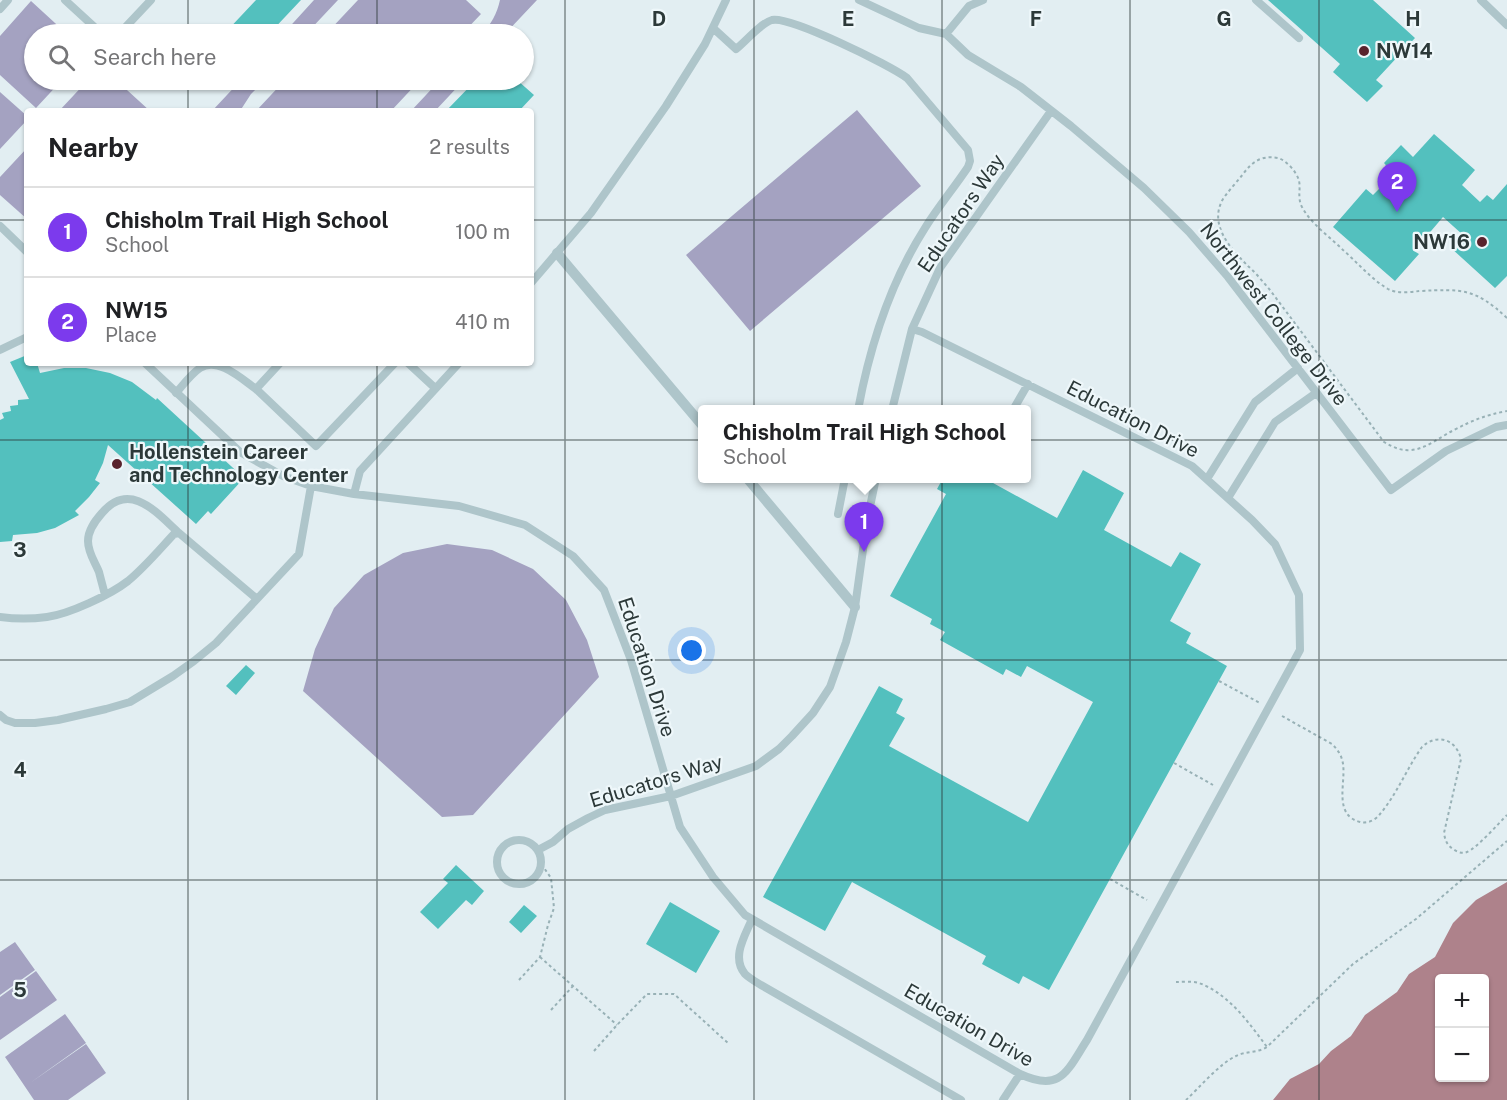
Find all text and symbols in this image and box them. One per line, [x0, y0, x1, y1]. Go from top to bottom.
text: D [652, 7, 666, 31]
text: E [842, 7, 854, 31]
text: F [1030, 7, 1042, 31]
text: G [1216, 7, 1232, 31]
text: H [1405, 7, 1421, 31]
search box [24, 24, 534, 90]
place label: NW14 [1376, 39, 1433, 63]
icon: search [45, 41, 78, 74]
text: Search here [93, 44, 217, 70]
marker: NW14 [1357, 44, 1371, 58]
text: Nearby [48, 132, 138, 163]
text: 2 results [429, 135, 510, 159]
street label: Educators Way [913, 149, 1010, 277]
pin: 2 [1378, 162, 1416, 212]
text: Chisholm Trail High School [105, 207, 389, 233]
street label: Northwest College Drive [1195, 218, 1353, 410]
text: 1 [63, 220, 72, 244]
text: 100 m [455, 220, 510, 244]
place label: NW16 [1413, 230, 1470, 254]
text: School [105, 233, 169, 257]
marker: NW16 [1475, 235, 1489, 249]
text: NW15 [105, 297, 168, 323]
text: 2 [61, 310, 74, 334]
text: 410 m [455, 310, 510, 334]
text: Place [105, 323, 157, 347]
street label: Education Drive [1063, 375, 1203, 463]
popup [698, 405, 1031, 483]
text: Chisholm Trail High School [723, 419, 1006, 445]
place label: Hollenstein Career and Technology Center [129, 440, 348, 487]
text: School [723, 445, 787, 469]
marker: Hollenstein Career and Technology Center [110, 457, 124, 471]
pin: 1 [844, 502, 884, 552]
text: 3 [13, 538, 27, 562]
street label: Education Drive [613, 594, 681, 740]
your location [677, 636, 706, 665]
street label: Educators Way [587, 749, 726, 813]
text: 4 [13, 758, 27, 782]
map controls [1435, 974, 1489, 1082]
button: + [1435, 974, 1489, 1028]
text: 5 [13, 978, 27, 1002]
street label: Education Drive [900, 978, 1038, 1072]
button: − [1435, 1028, 1489, 1082]

